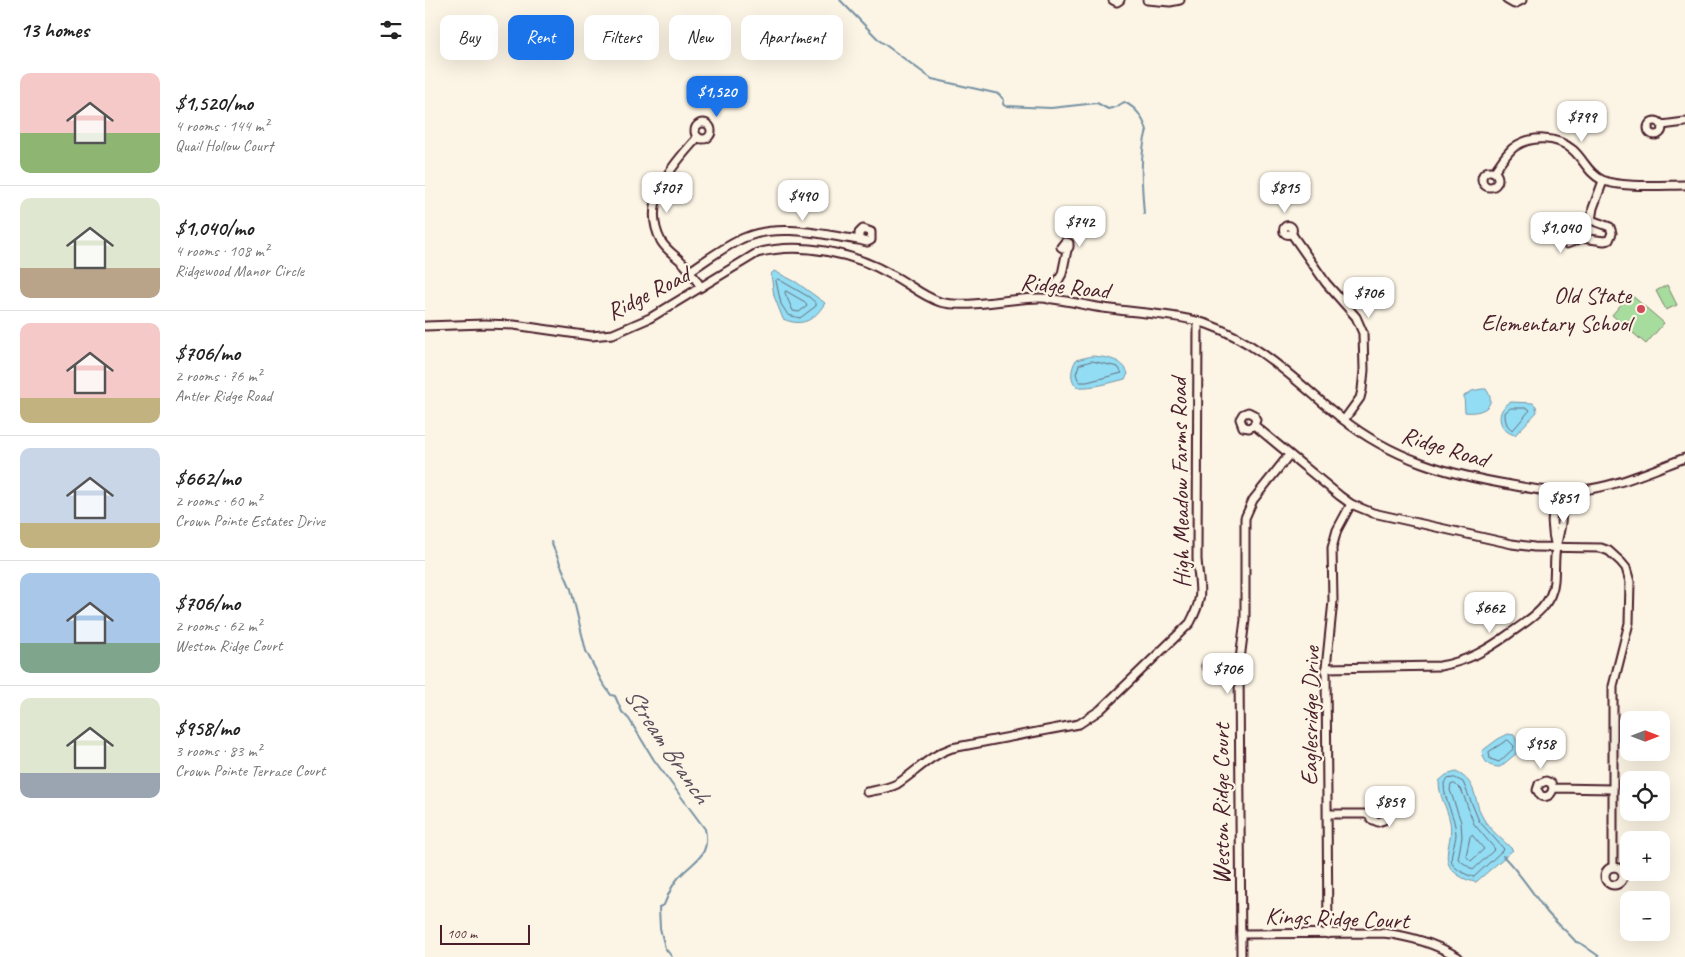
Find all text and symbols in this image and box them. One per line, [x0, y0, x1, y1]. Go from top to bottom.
chip: Buy [440, 15, 498, 60]
chip: Rent [508, 15, 574, 60]
chip: Filters [584, 15, 659, 60]
chip: New [669, 15, 731, 60]
chip: Apartment [741, 15, 843, 60]
icon: filters [377, 16, 405, 44]
text: 13 homes [20, 17, 89, 43]
pin: $1,520 [676, 76, 758, 118]
text: $1,520 [698, 82, 736, 102]
text: $1,520/mo [175, 90, 253, 116]
icon: home [60, 93, 120, 153]
pin: $799 [1552, 100, 1612, 143]
text: $799 [1568, 107, 1596, 127]
text: 4 rooms · 144 m² [175, 116, 269, 136]
text: Quail Hollow Court [175, 136, 273, 156]
pin: $707 [637, 172, 697, 214]
pin: $815 [1255, 172, 1315, 214]
text: $707 [653, 178, 681, 198]
text: $815 [1271, 178, 1299, 198]
pin: $490 [773, 180, 833, 222]
text: $490 [789, 186, 817, 206]
pin: $742 [1050, 206, 1110, 248]
text: $742 [1066, 212, 1094, 232]
pin: $1,040 [1520, 212, 1602, 254]
text: $1,040/mo [175, 215, 253, 241]
icon: home [60, 218, 120, 278]
text: $1,040 [1541, 218, 1581, 238]
text: 4 rooms · 108 m² [175, 241, 269, 261]
street label: Ridge Road [601, 258, 698, 327]
text: Ridgewood Manor Circle [175, 261, 304, 281]
street label: Ridge Road [1019, 266, 1115, 306]
pin: $706 [1339, 276, 1399, 319]
place label: Old State Elementary School [1481, 280, 1635, 338]
text: $706 [1354, 283, 1384, 303]
marker: Old State Elementary School [1635, 303, 1647, 315]
text: $706/mo [175, 340, 240, 366]
icon: home [60, 343, 120, 403]
text: 2 rooms · 76 m² [175, 366, 261, 386]
street label: High Meadow Farms Road [1163, 374, 1197, 588]
text: Antler Ridge Road [175, 386, 272, 406]
street label: Ridge Road [1398, 420, 1495, 475]
text: $662/mo [175, 465, 241, 491]
icon: home [60, 468, 120, 528]
pin: $851 [1534, 482, 1594, 524]
text: $851 [1550, 488, 1578, 508]
text: 2 rooms · 60 m² [175, 491, 261, 511]
text: Crown Pointe Estates Drive [175, 511, 325, 531]
text: $706/mo [175, 590, 240, 616]
pin: $662 [1460, 592, 1520, 634]
icon: home [60, 593, 120, 653]
text: $662 [1475, 598, 1505, 618]
text: 2 rooms · 62 m² [175, 616, 261, 636]
text: Weston Ridge Court [175, 636, 282, 656]
street label: Eaglesridge Drive [1294, 644, 1326, 786]
pin: $706 [1198, 652, 1258, 695]
text: $706 [1213, 659, 1243, 679]
water label: Stream Branch [617, 682, 719, 811]
north arrow [1620, 711, 1670, 761]
map controls [1620, 711, 1670, 941]
text: $958/mo [175, 715, 239, 741]
icon: home [60, 718, 120, 778]
street label: Weston Ridge Court [1206, 721, 1236, 884]
pin: $958 [1511, 728, 1571, 770]
text: $958 [1527, 734, 1555, 754]
text: 3 rooms · 83 m² [175, 741, 261, 761]
text: Crown Pointe Terrace Court [175, 761, 325, 781]
button: locate [1620, 771, 1670, 821]
pin: $859 [1360, 786, 1420, 828]
text: $859 [1376, 792, 1404, 812]
button: + [1620, 831, 1670, 881]
button: − [1620, 891, 1670, 941]
street label: Kings Ridge Court [1265, 901, 1411, 936]
scale bar [440, 922, 530, 945]
text: 100 m [447, 925, 477, 942]

